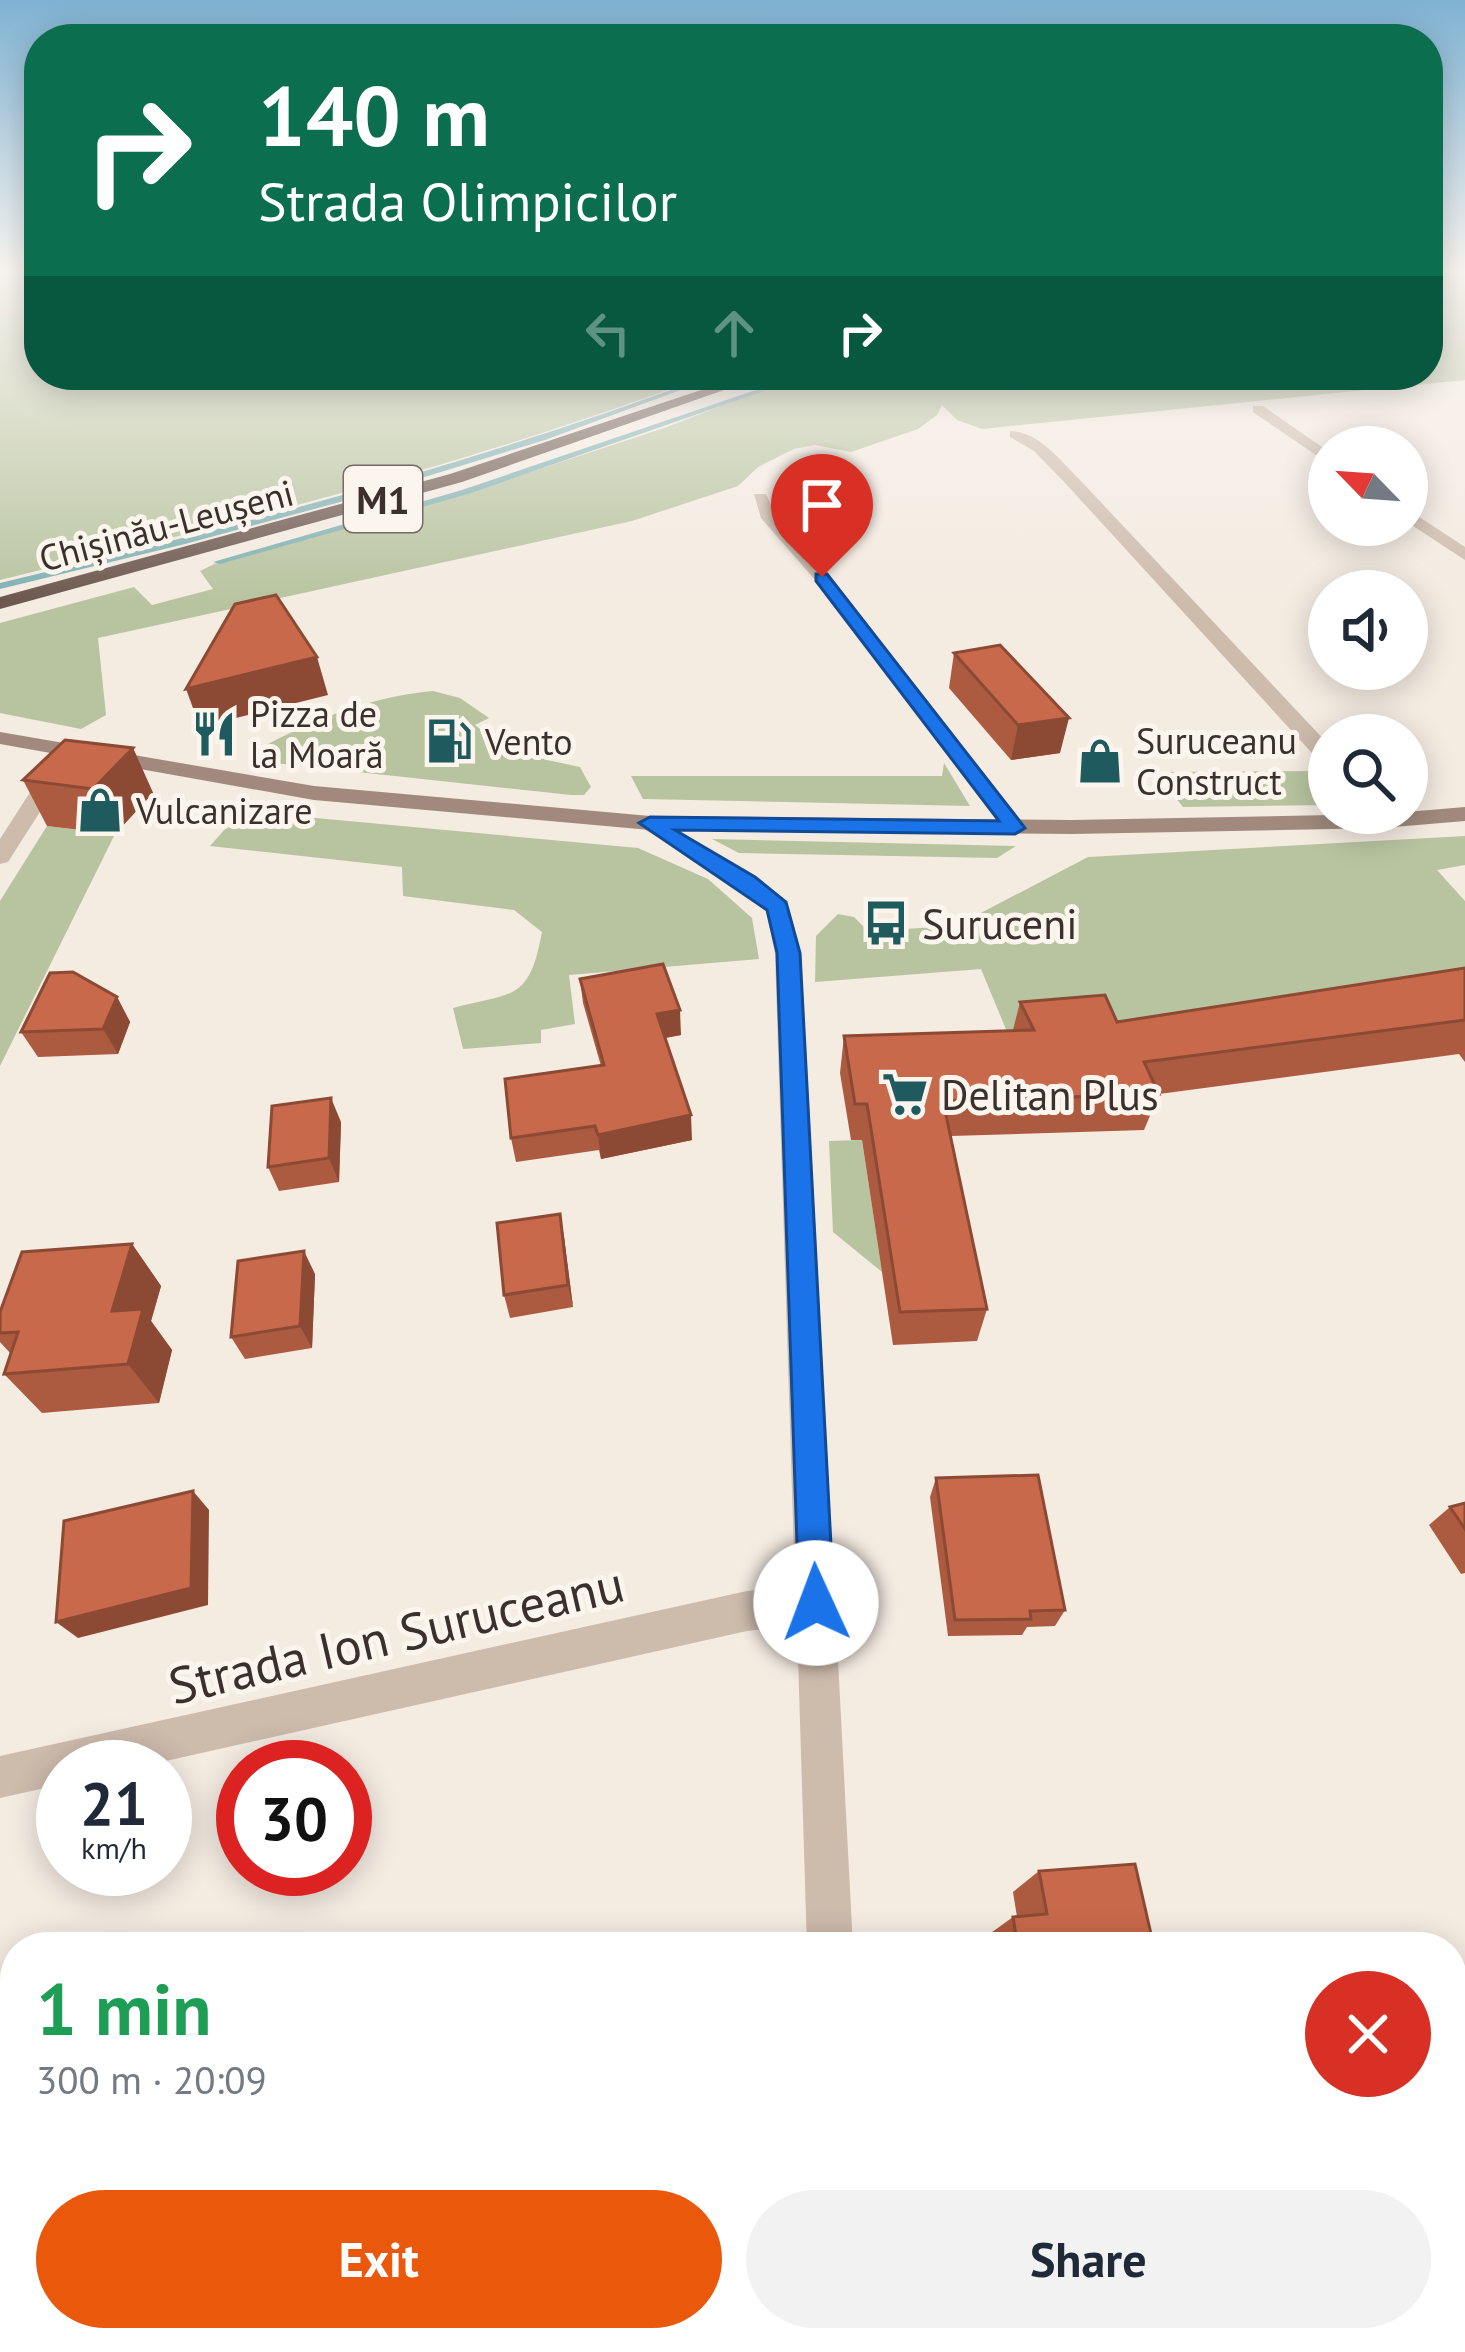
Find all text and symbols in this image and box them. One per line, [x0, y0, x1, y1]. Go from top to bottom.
text: 140 m [258, 60, 490, 169]
icon: right [60, 72, 216, 228]
text: Strada Olimpicilor [258, 166, 677, 236]
icon: left [575, 300, 641, 366]
icon: ahead [701, 300, 767, 366]
icon: right [827, 300, 893, 366]
north arrow [1308, 426, 1428, 546]
map controls [1308, 426, 1428, 834]
pin [771, 454, 873, 577]
road number: M1 [344, 466, 422, 532]
street label: Chișinău-Leușeni [34, 468, 298, 582]
icon: arrive [789, 472, 855, 538]
button: sound [1308, 570, 1428, 690]
place label: Pizza de la Moară [250, 690, 384, 778]
restaurant icon: Pizza de la Moară [189, 709, 239, 759]
button: search [1308, 714, 1428, 834]
fuel station icon: Vento [424, 716, 474, 766]
place label: Suruceanu Construct [1136, 717, 1297, 805]
place label: Vento [484, 718, 572, 765]
shop icon: Suruceanu Construct [1075, 736, 1125, 786]
shop icon: Vulcanizare [75, 785, 125, 835]
place label: Vulcanizare [135, 787, 312, 834]
place label: Suruceni [922, 896, 1077, 951]
bus stop icon: Suruceni [861, 898, 911, 948]
place label: Delitan Plus [941, 1067, 1159, 1122]
supermarket icon: Delitan Plus [880, 1069, 930, 1119]
position arrow [753, 1540, 879, 1666]
street label: Strada Ion Suruceanu [162, 1550, 630, 1718]
speed limit sign: 30 [216, 1740, 372, 1896]
text: 21 [80, 1764, 148, 1842]
text: km/h [81, 1828, 147, 1867]
text: 1 min [36, 1962, 212, 2055]
button: close [1305, 1971, 1431, 2097]
text: 300 m · 20:09 [36, 2054, 267, 2105]
button: Exit [36, 2190, 722, 2328]
button: Share [746, 2190, 1431, 2328]

